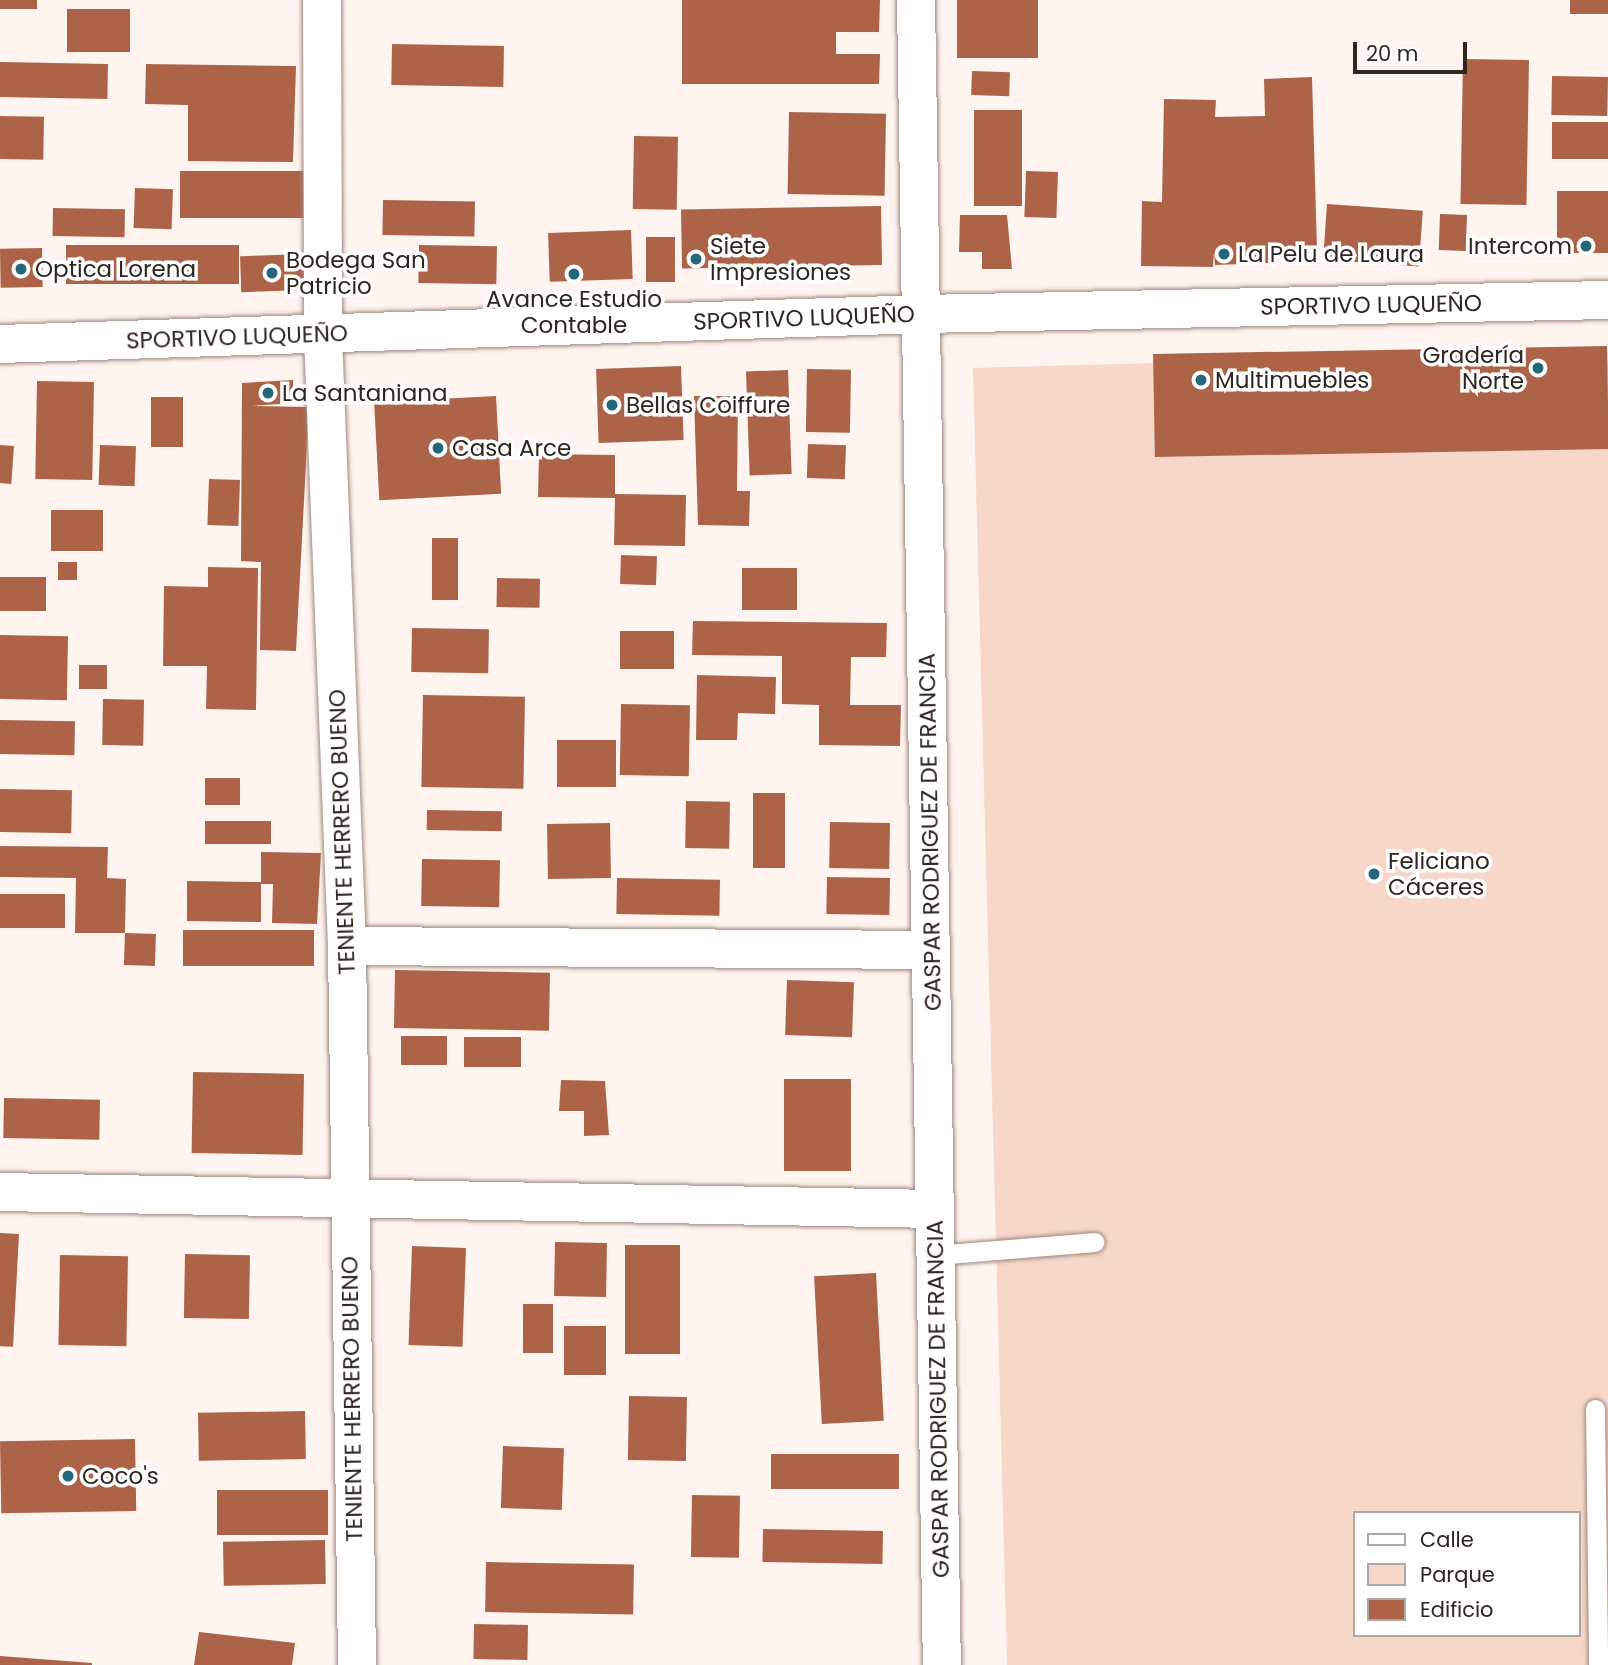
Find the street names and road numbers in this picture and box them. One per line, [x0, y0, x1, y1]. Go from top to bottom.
street label: SPORTIVO LUQUEÑO [1260, 289, 1482, 321]
street label: SPORTIVO LUQUEÑO [693, 300, 915, 336]
street label: SPORTIVO LUQUEÑO [126, 319, 348, 355]
street label: GASPAR RODRIGUEZ DE FRANCIA [913, 653, 947, 1011]
street label: TENIENTE HERRERO BUENO [323, 689, 361, 975]
street label: GASPAR RODRIGUEZ DE FRANCIA [921, 1220, 955, 1578]
street label: TENIENTE HERRERO BUENO [336, 1256, 368, 1542]

